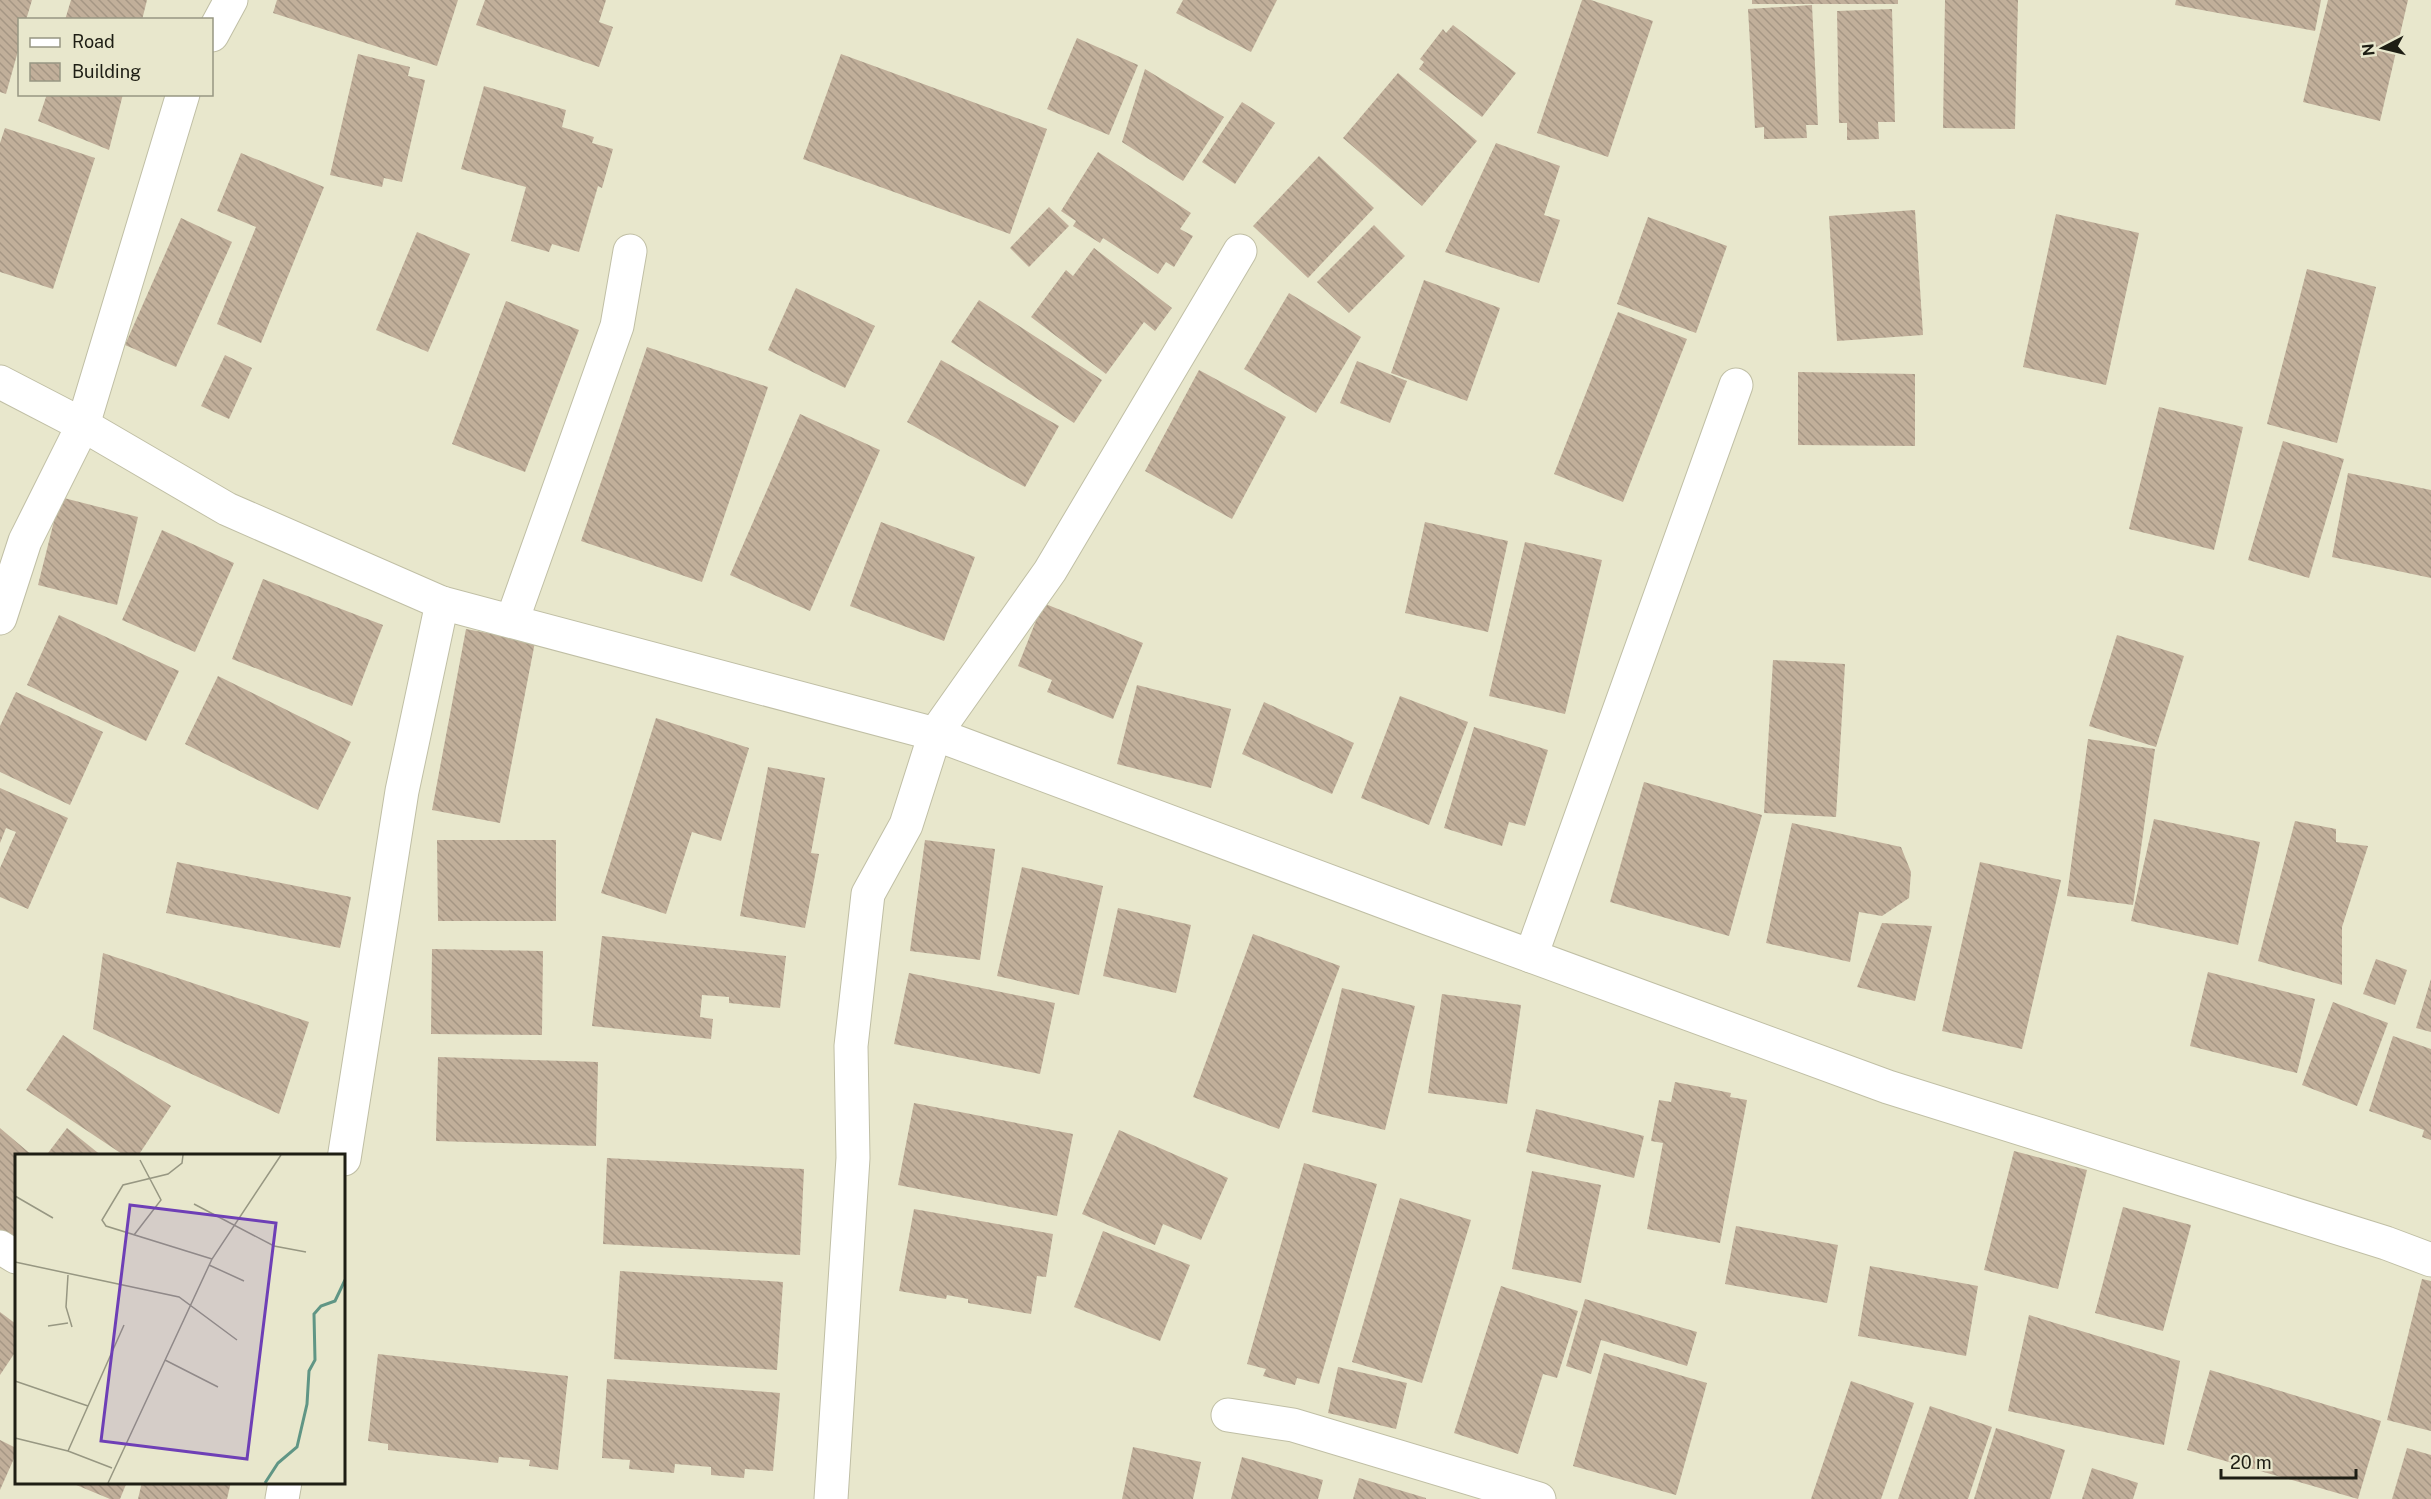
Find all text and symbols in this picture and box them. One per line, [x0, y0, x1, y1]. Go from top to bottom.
legend [18, 18, 213, 96]
north arrow [2353, 18, 2413, 78]
text: Road [72, 31, 115, 52]
text: N [2358, 42, 2379, 57]
text: Building [72, 61, 141, 82]
inset map [15, 1154, 345, 1484]
scale bar [2221, 1442, 2356, 1480]
text: 20 m [2230, 1452, 2272, 1473]

